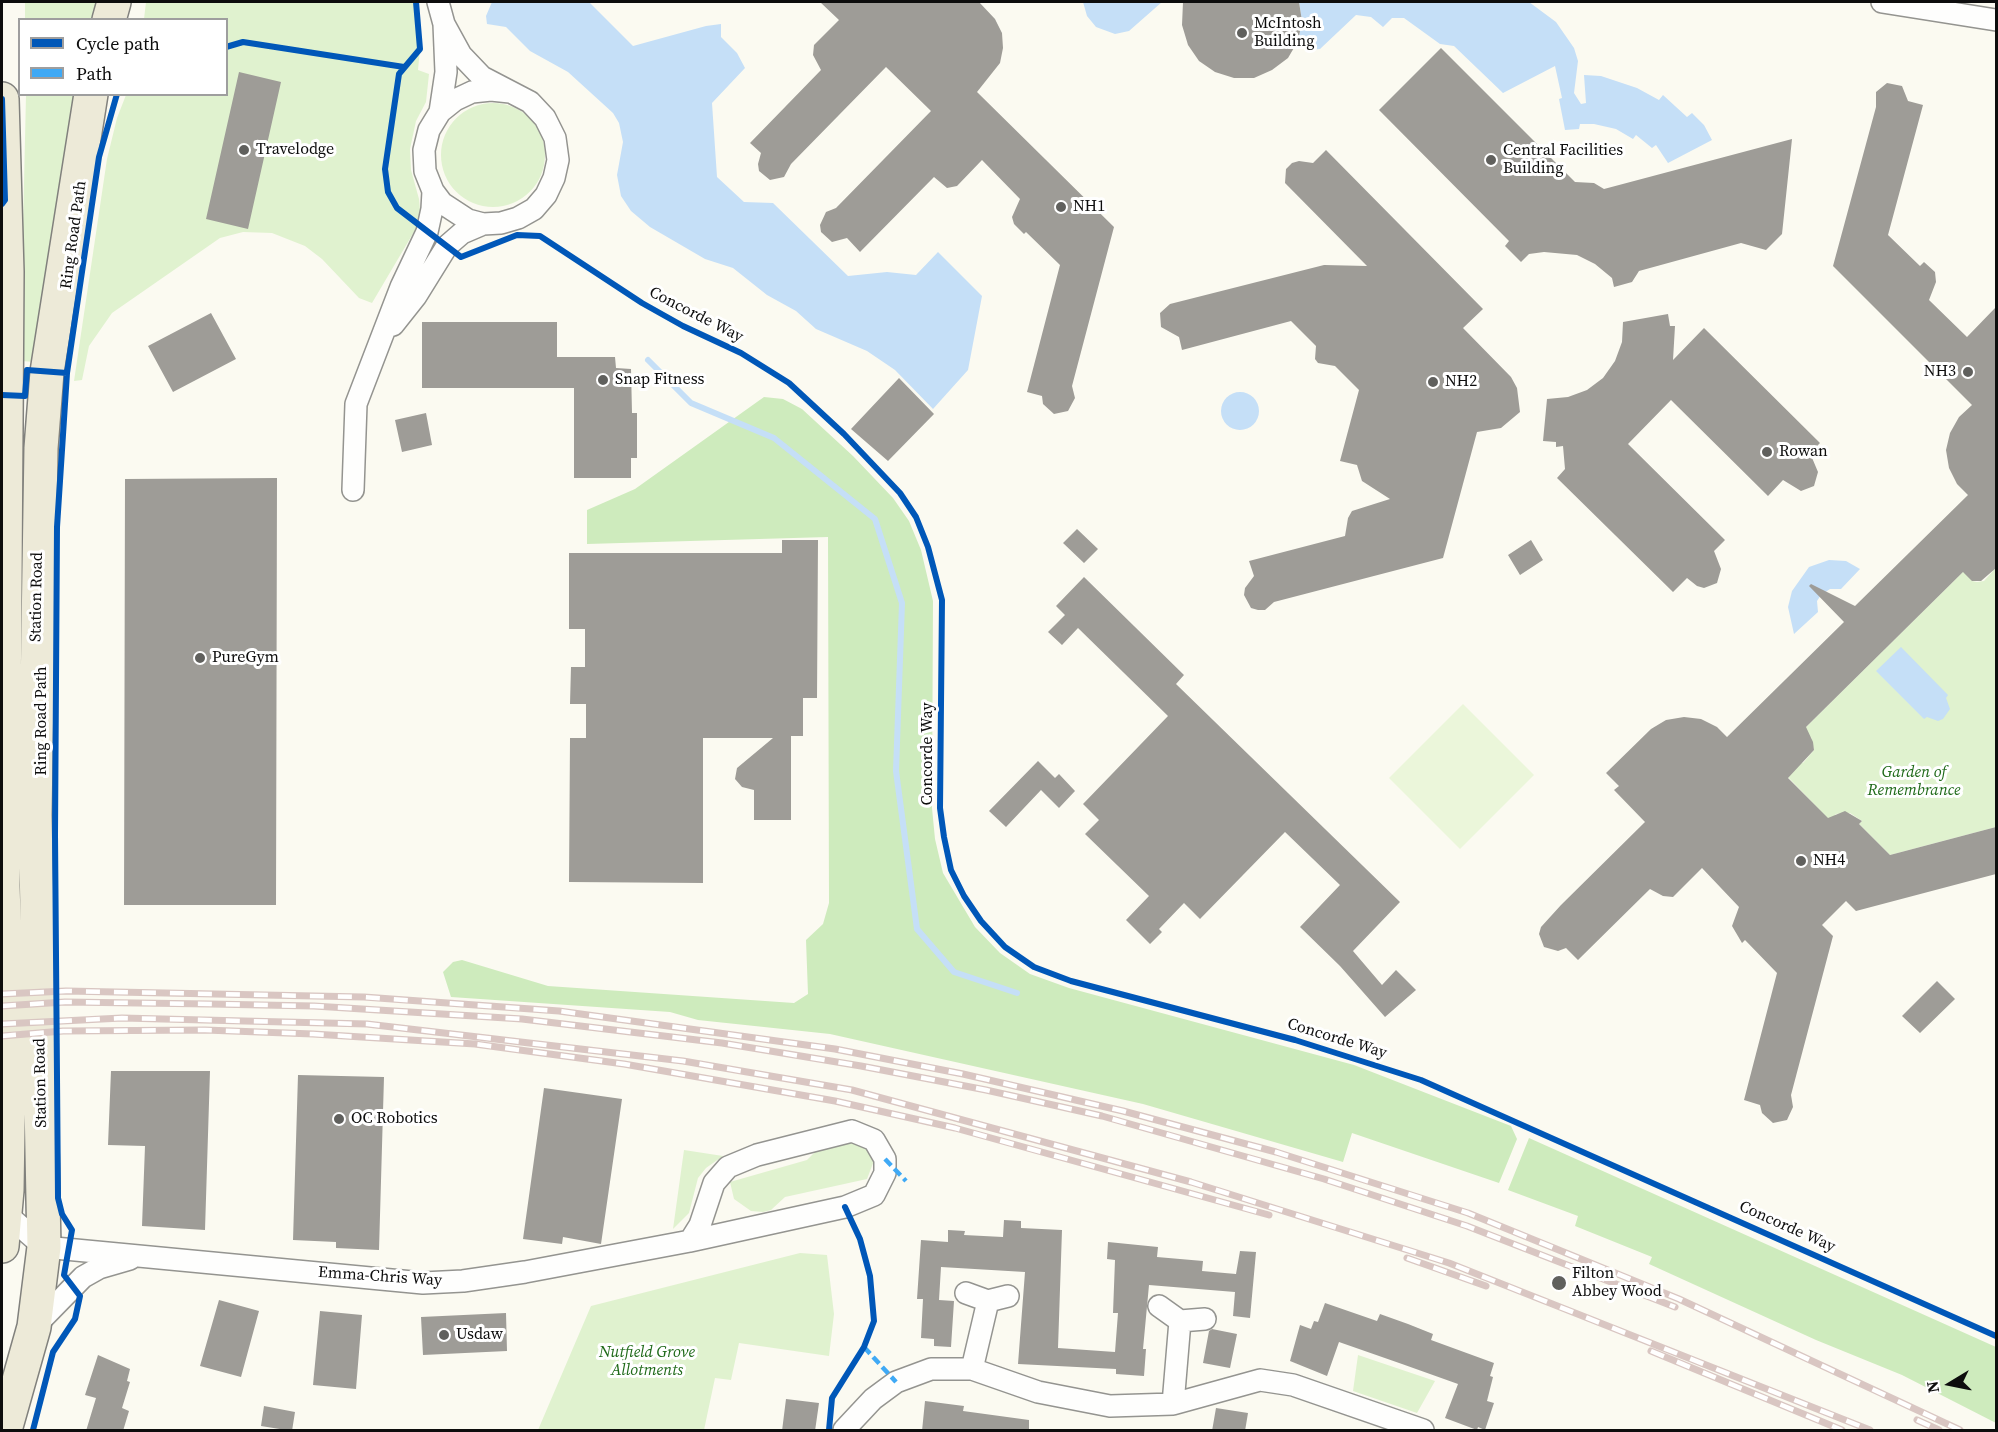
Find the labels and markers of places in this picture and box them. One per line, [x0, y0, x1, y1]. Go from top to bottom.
place label: McIntosh Building [1254, 14, 1322, 52]
marker: McIntosh Building [1235, 26, 1249, 40]
place label: Travelodge [256, 140, 334, 160]
place label: Central Facilities Building [1503, 141, 1623, 179]
marker: Travelodge [237, 143, 251, 157]
marker: Central Facilities Building [1484, 153, 1498, 167]
place label: NH1 [1073, 197, 1105, 217]
marker: NH1 [1054, 200, 1068, 214]
place label: NH3 [1924, 362, 1956, 382]
marker: NH3 [1961, 365, 1975, 379]
place label: Snap Fitness [615, 370, 705, 390]
place label: NH2 [1445, 372, 1477, 392]
marker: Snap Fitness [596, 373, 610, 387]
marker: NH2 [1426, 375, 1440, 389]
place label: Rowan [1779, 442, 1828, 462]
marker: Rowan [1760, 445, 1774, 459]
place label: PureGym [212, 648, 279, 668]
marker: PureGym [193, 651, 207, 665]
place label: NH4 [1813, 851, 1845, 871]
marker: NH4 [1794, 854, 1808, 868]
place label: OC Robotics [351, 1109, 438, 1129]
marker: OC Robotics [332, 1112, 346, 1126]
place label: Filton Abbey Wood [1572, 1264, 1662, 1302]
marker: Filton Abbey Wood [1550, 1274, 1568, 1292]
place label: Usdaw [456, 1325, 503, 1345]
marker: Usdaw [437, 1328, 451, 1342]

